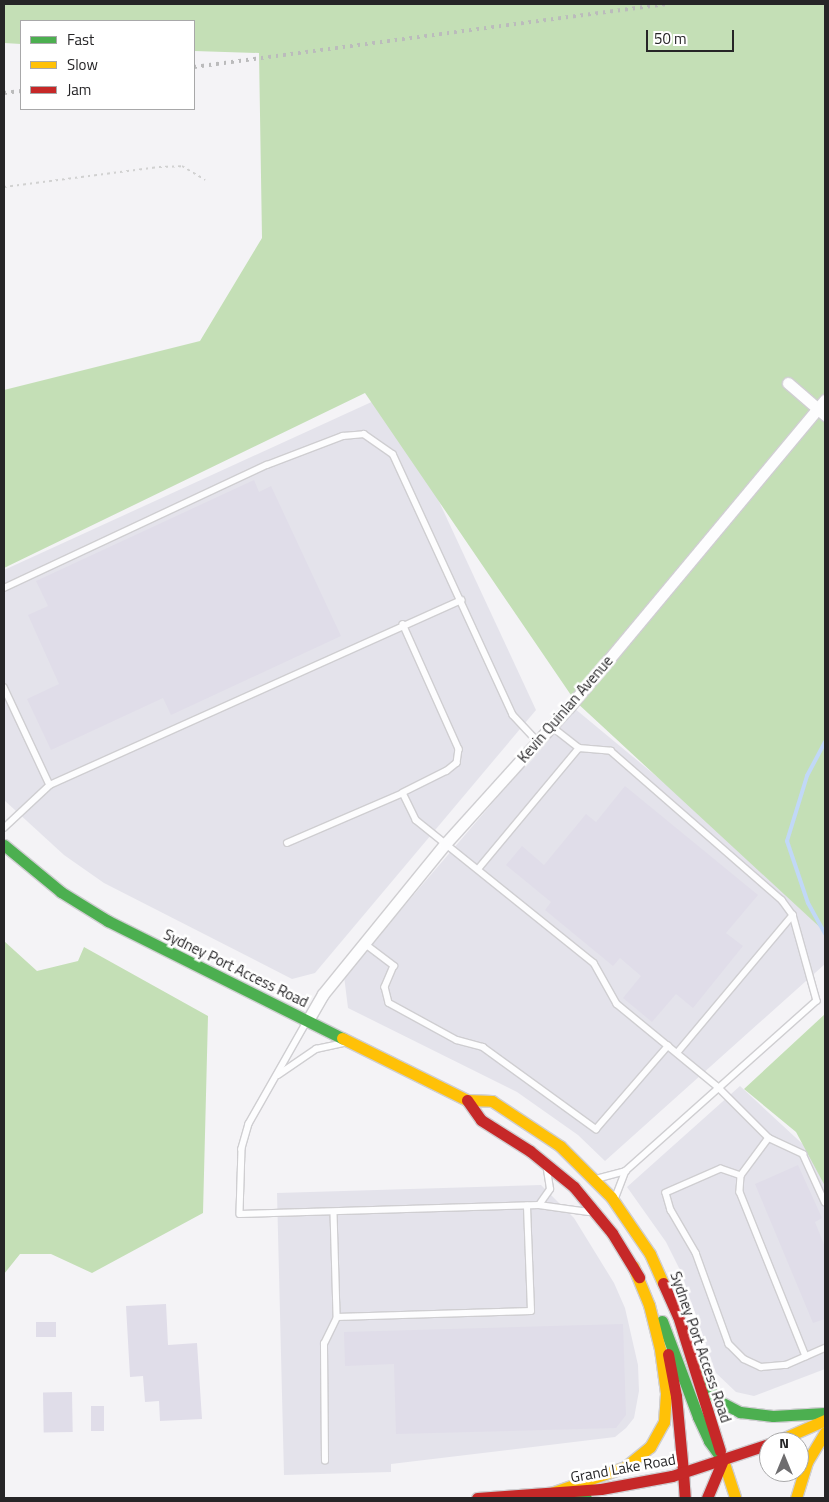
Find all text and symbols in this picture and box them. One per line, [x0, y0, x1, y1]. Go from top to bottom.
legend [20, 20, 195, 110]
scale bar [649, 20, 736, 52]
text: 50 m [654, 27, 687, 50]
text: Fast [67, 28, 94, 51]
text: Slow [67, 53, 98, 76]
text: Jam [67, 78, 91, 101]
street label: Kevin Quinlan Avenue [514, 652, 616, 766]
street label: Sydney Port Access Road [161, 925, 311, 1011]
street label: Sydney Port Access Road [667, 1269, 735, 1425]
north arrow [759, 1432, 809, 1482]
text: N [779, 1432, 789, 1453]
street label: Grand Lake Road [569, 1450, 677, 1486]

